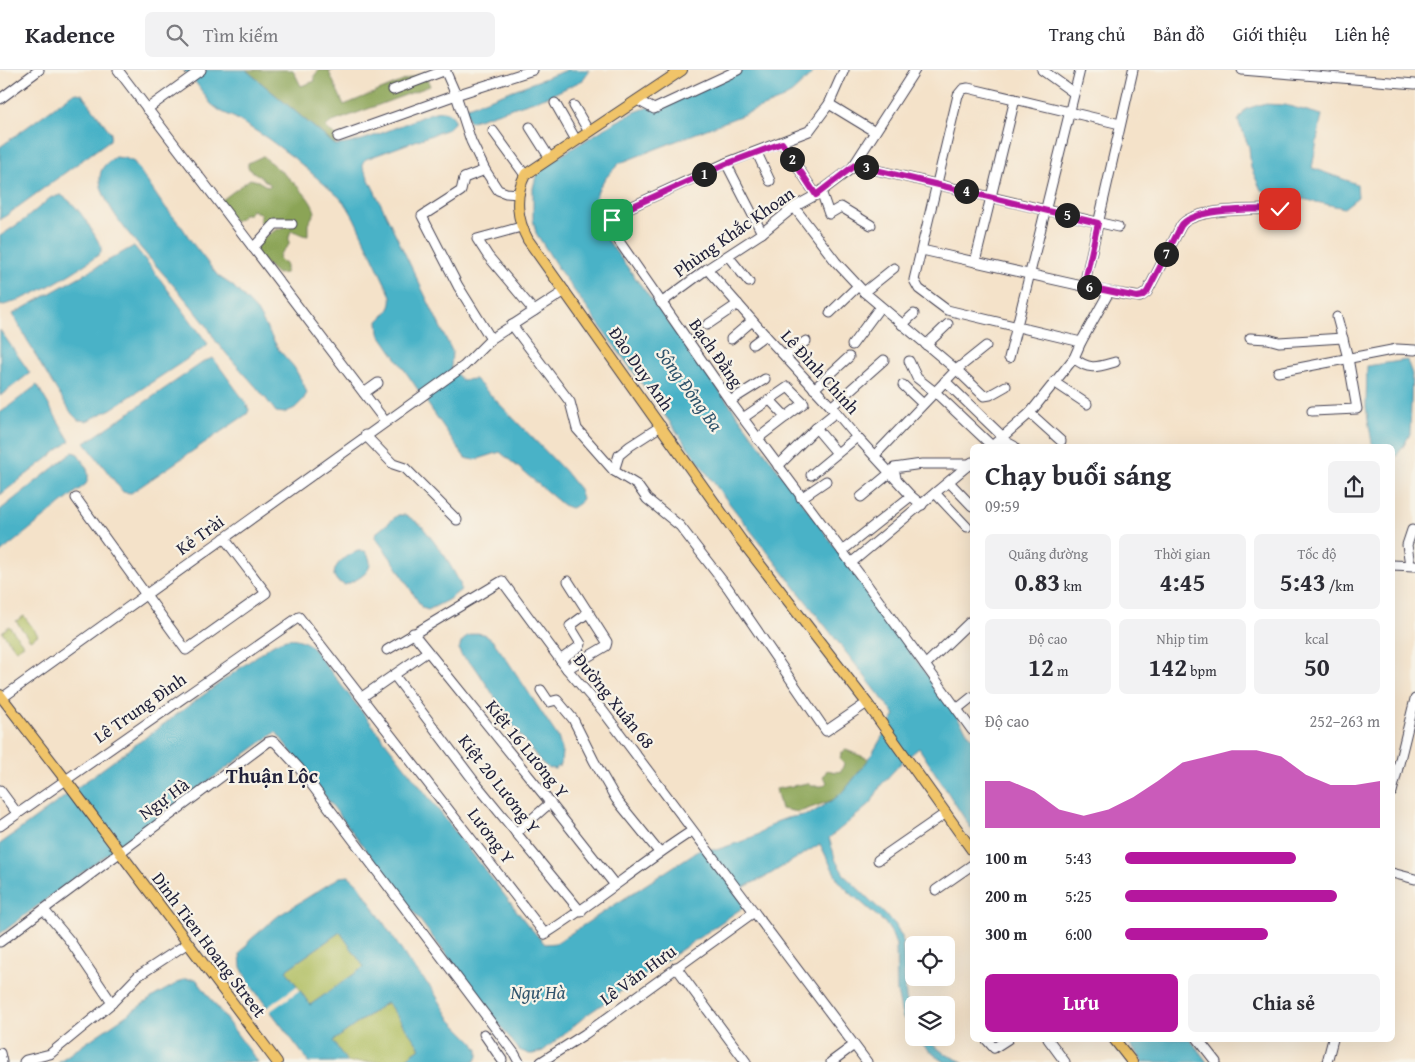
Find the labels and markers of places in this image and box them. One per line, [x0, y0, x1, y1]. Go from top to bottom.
pin: 2 [780, 146, 804, 172]
pin: 3 [854, 154, 878, 180]
pin: 1 [692, 162, 716, 186]
pin: 4 [954, 178, 978, 204]
pin [1259, 188, 1301, 230]
pin [591, 199, 633, 241]
pin: 5 [1054, 202, 1080, 228]
pin: 7 [1154, 242, 1178, 266]
pin: 6 [1076, 274, 1102, 300]

